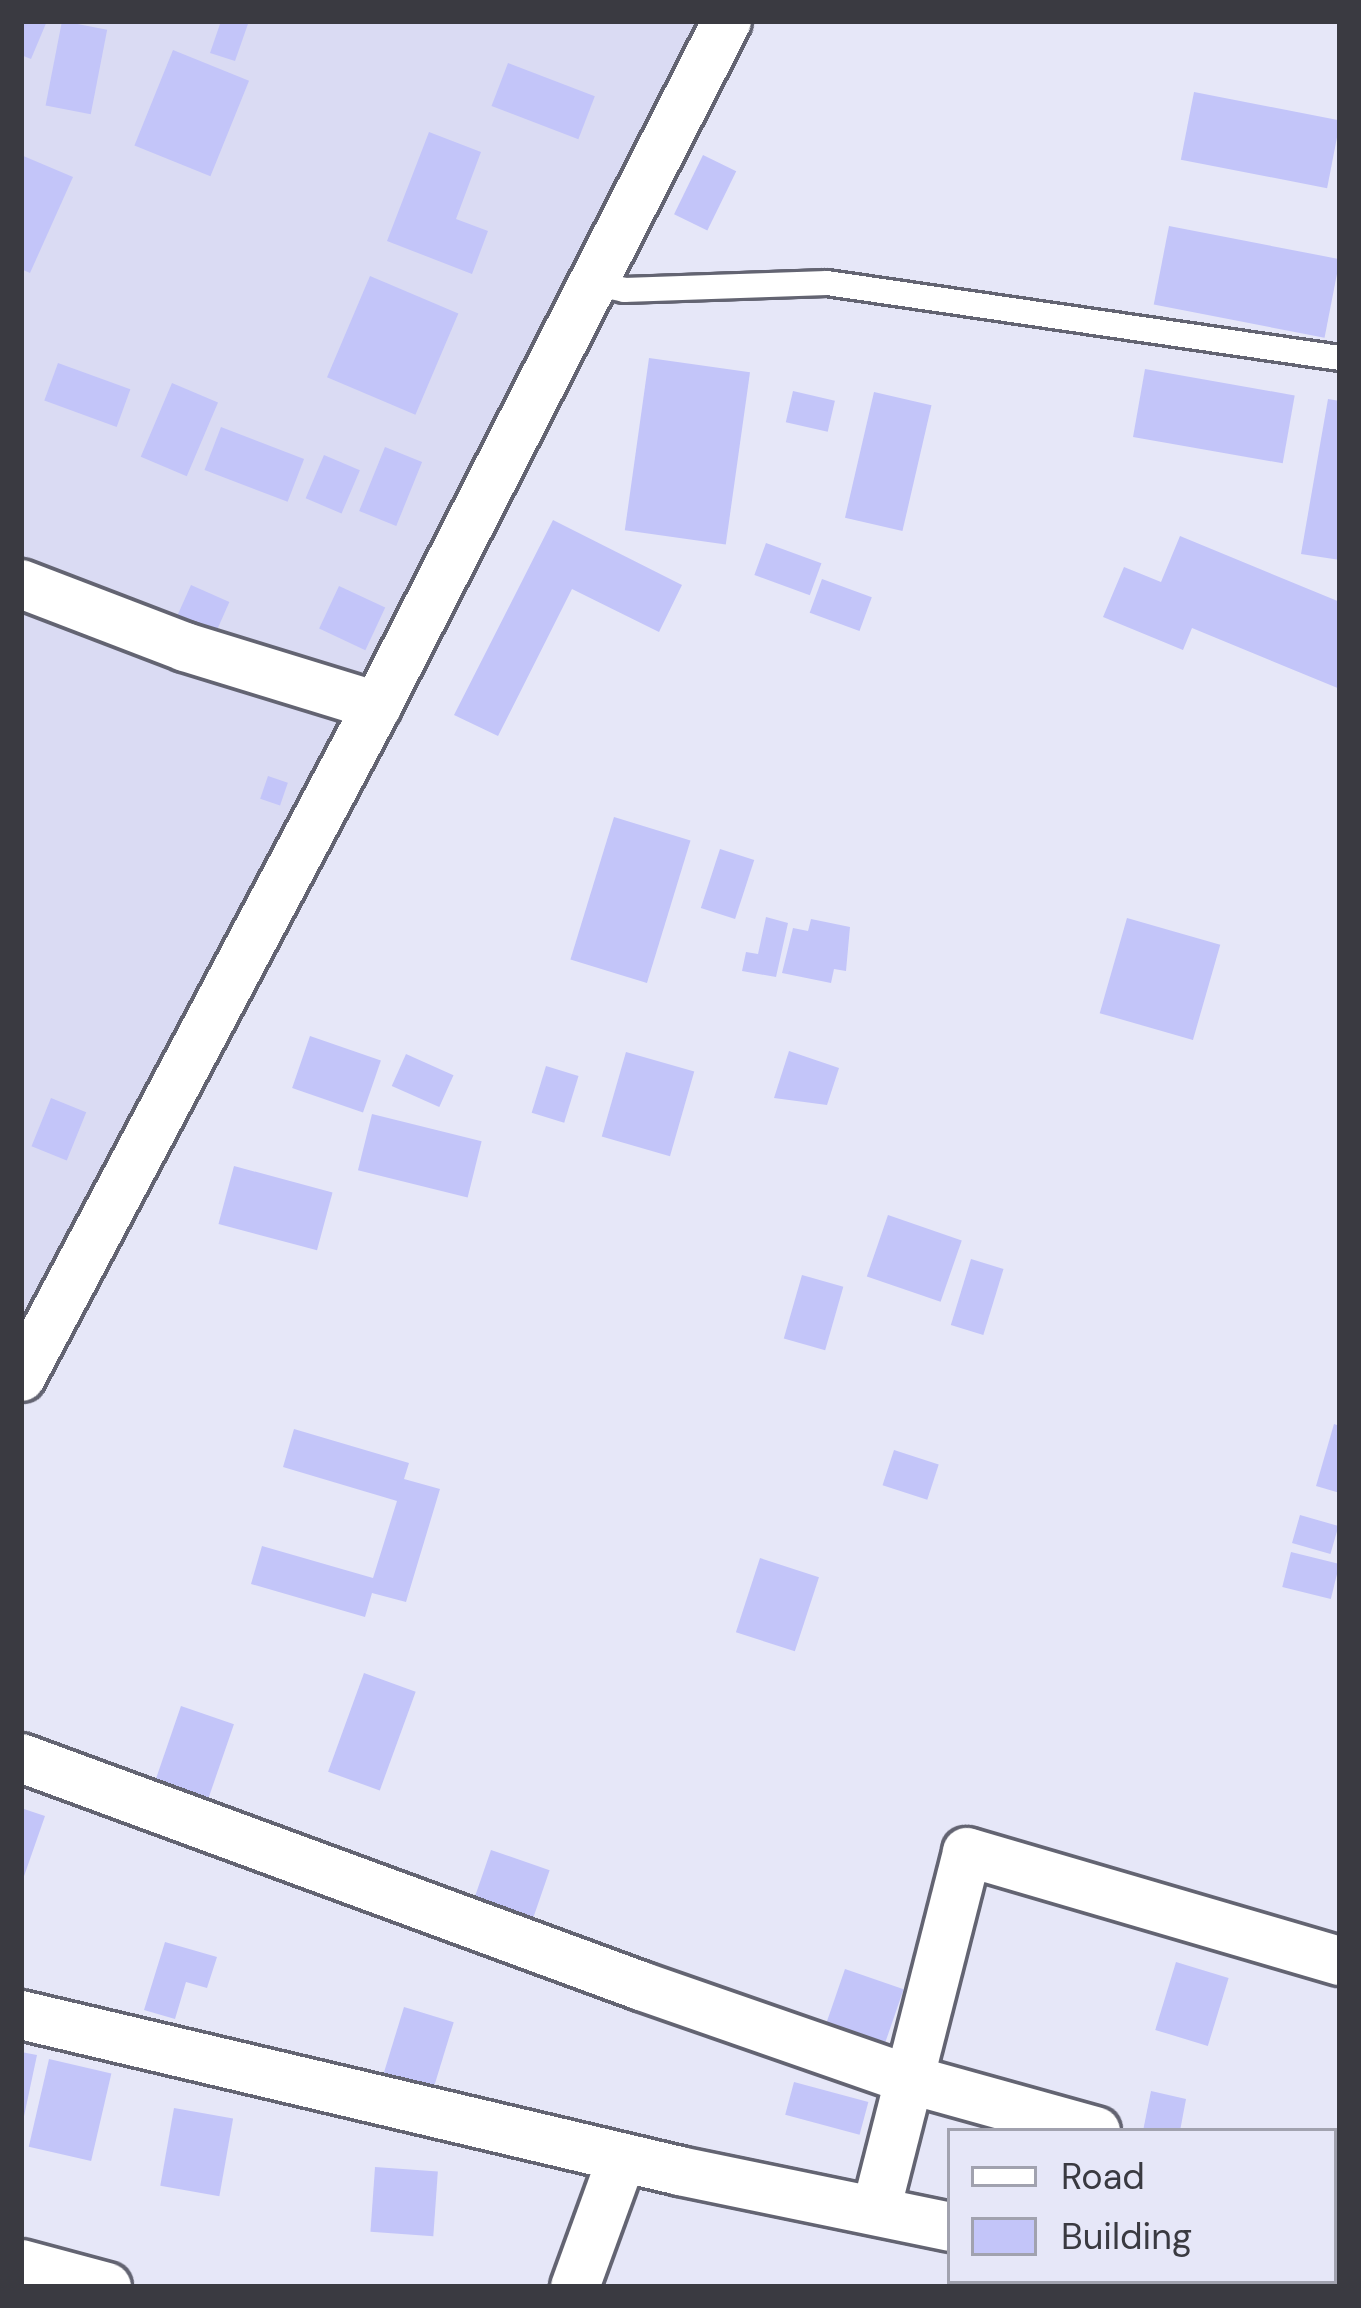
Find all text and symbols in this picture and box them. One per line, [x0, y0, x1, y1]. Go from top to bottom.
legend [947, 2128, 1337, 2284]
text: Road [1061, 2153, 1145, 2200]
text: Building [1061, 2213, 1192, 2260]

